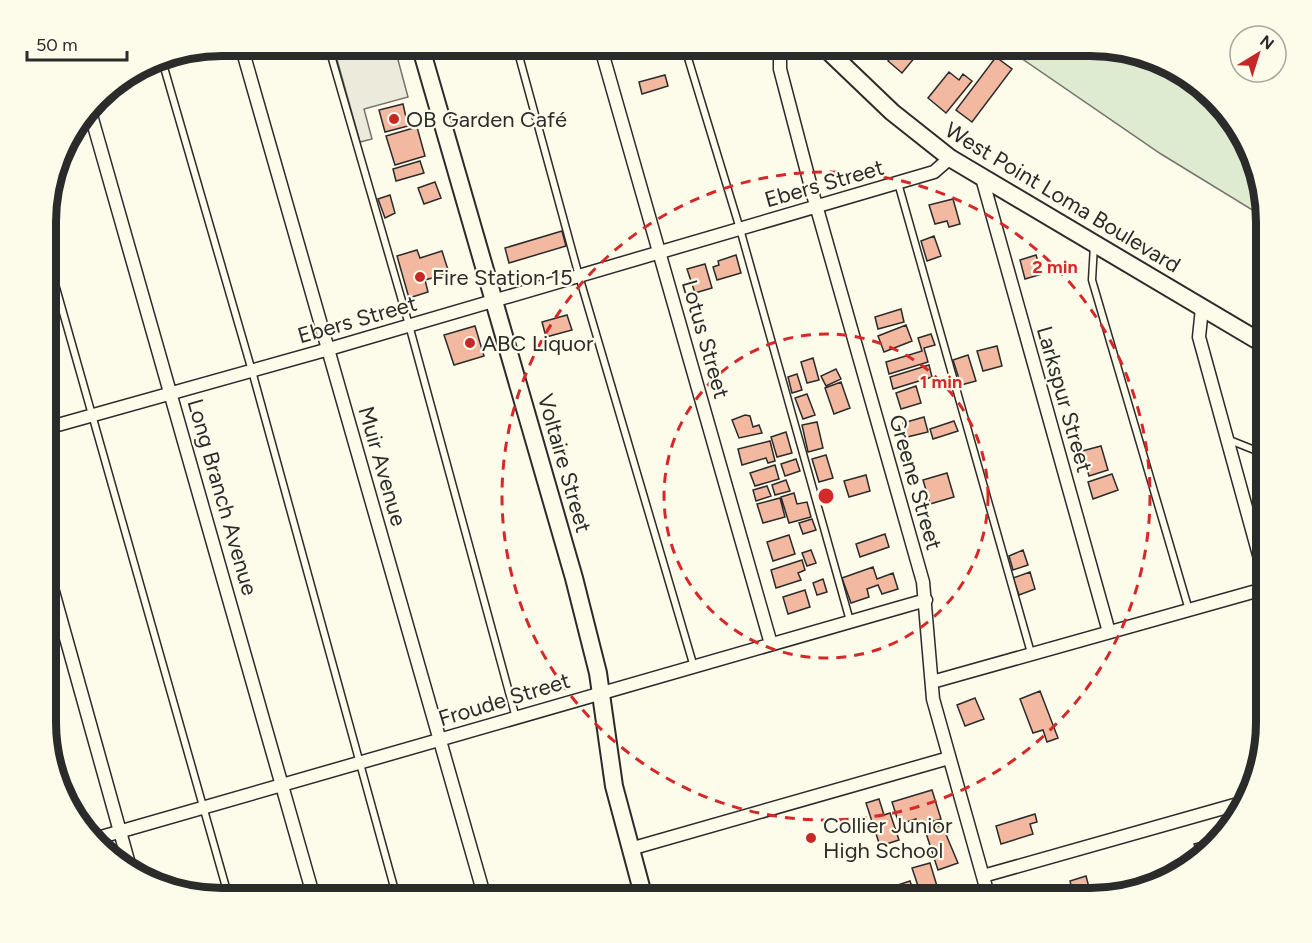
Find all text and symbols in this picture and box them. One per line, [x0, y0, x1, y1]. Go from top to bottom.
scale bar [27, 24, 128, 62]
north arrow [1228, 24, 1288, 84]
text: N [1256, 31, 1278, 54]
text: 50 m [36, 34, 78, 56]
place label: OB Garden Café [406, 106, 567, 133]
marker: OB Garden Café [387, 112, 401, 126]
street label: West Point Loma Boulevard [940, 116, 1185, 279]
street label: Ebers Street [761, 154, 887, 213]
text: 2 min [1032, 256, 1078, 278]
place label: Fire Station 15 [432, 264, 573, 291]
marker: Fire Station 15 [413, 270, 427, 284]
street label: Lotus Street [676, 277, 735, 402]
street label: Ebers Street [294, 290, 420, 349]
street label: Larkspur Street [1031, 323, 1098, 475]
place label: ABC Liquor [482, 330, 594, 357]
marker: ABC Liquor [463, 336, 477, 350]
text: 1 min [920, 371, 962, 393]
street label: Voltaire Street [532, 391, 597, 536]
street label: Long Branch Avenue [182, 396, 264, 599]
street label: Muir Avenue [353, 403, 412, 529]
street label: Greene Street [883, 411, 948, 553]
centre of rings [816, 486, 836, 506]
street label: Froude Street [435, 667, 573, 732]
place label: Collier Junior High School [823, 812, 953, 864]
marker: Collier Junior High School [804, 831, 818, 845]

